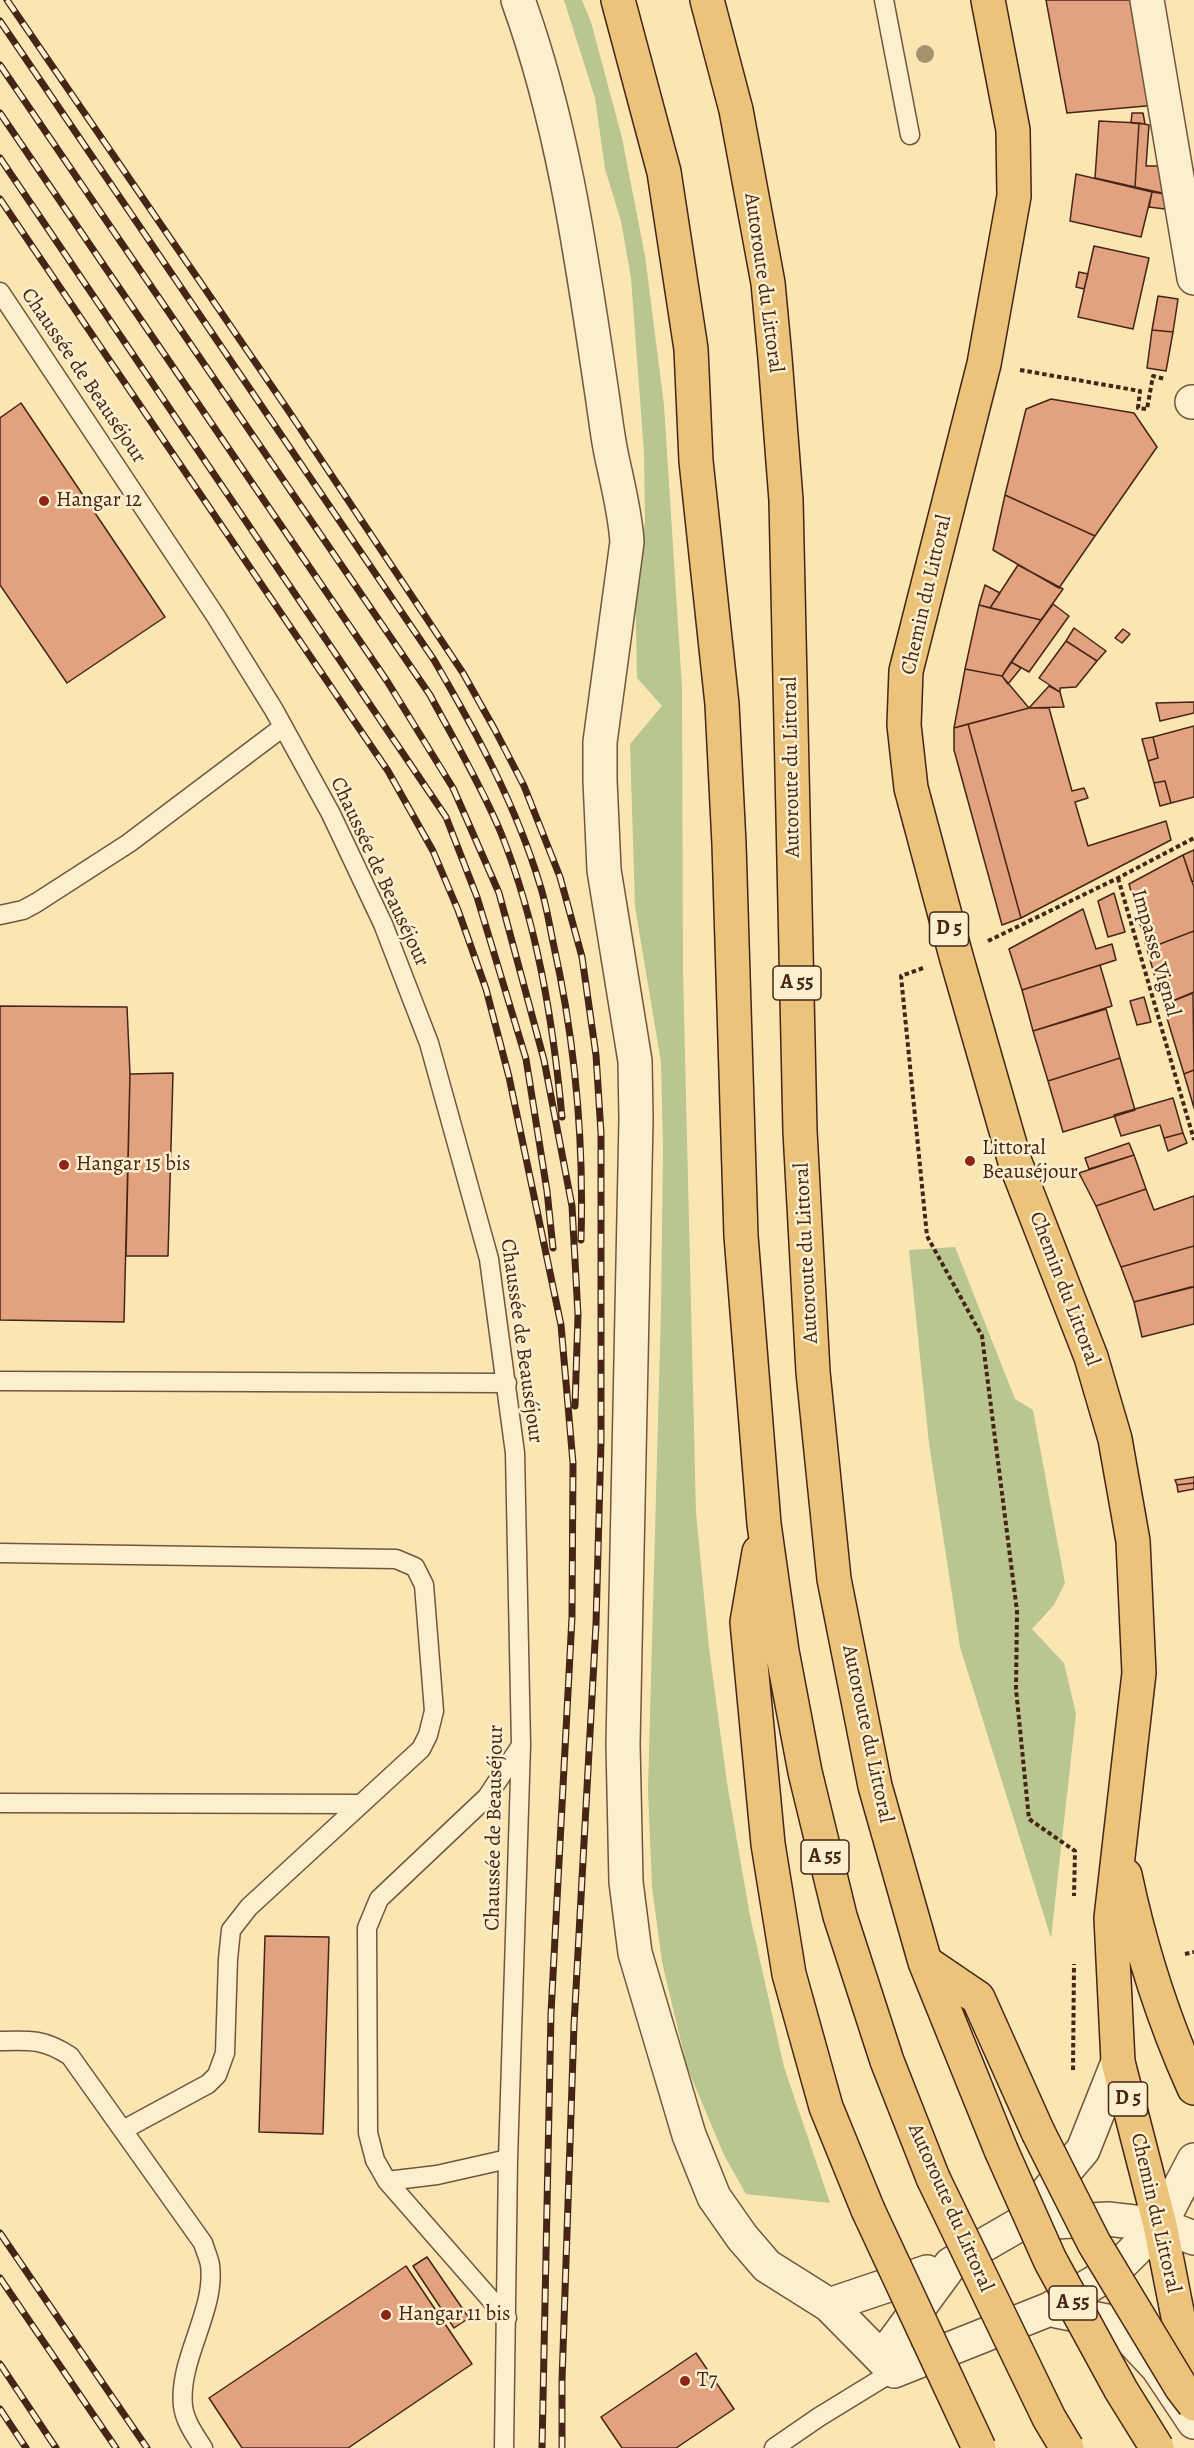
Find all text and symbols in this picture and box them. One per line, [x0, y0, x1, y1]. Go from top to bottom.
street label: Autoroute du Littoral [738, 192, 788, 374]
street label: Chaussée de Beauséjour [15, 284, 151, 468]
place label: Hangar 12 [56, 488, 142, 514]
marker: Hangar 12 [37, 494, 51, 508]
street label: Chemin du Littoral [896, 513, 958, 677]
street label: Autoroute du Littoral [778, 676, 806, 858]
street label: Chaussée de Beauséjour [324, 773, 434, 971]
street label: Impasse Vignal [1125, 887, 1185, 1019]
road number: D 5 [930, 912, 968, 946]
road number: A 55 [773, 966, 821, 1000]
place label: Littoral Beauséjour [982, 1136, 1078, 1186]
place label: Hangar 15 bis [76, 1152, 190, 1178]
marker: Littoral Beauséjour [963, 1154, 977, 1168]
marker: Hangar 15 bis [57, 1158, 71, 1172]
street label: Autoroute du Littoral [790, 1162, 824, 1344]
street label: Chemin du Littoral [1023, 1208, 1105, 1370]
street label: Chaussée de Beauséjour [494, 1237, 548, 1445]
street label: Autoroute du Littoral [836, 1643, 898, 1825]
street label: Chaussée de Beauséjour [481, 1725, 509, 1931]
road number: A 55 [801, 1840, 849, 1874]
road number: D 5 [1108, 2082, 1148, 2116]
street label: Autoroute du Littoral [902, 2120, 998, 2296]
street label: Chemin du Littoral [1124, 2131, 1186, 2295]
road number: A 55 [1049, 2286, 1097, 2320]
place label: Hangar 11 bis [398, 2302, 510, 2328]
marker: Hangar 11 bis [379, 2308, 393, 2322]
place label: T7 [697, 2368, 717, 2394]
marker: T7 [678, 2374, 692, 2388]

